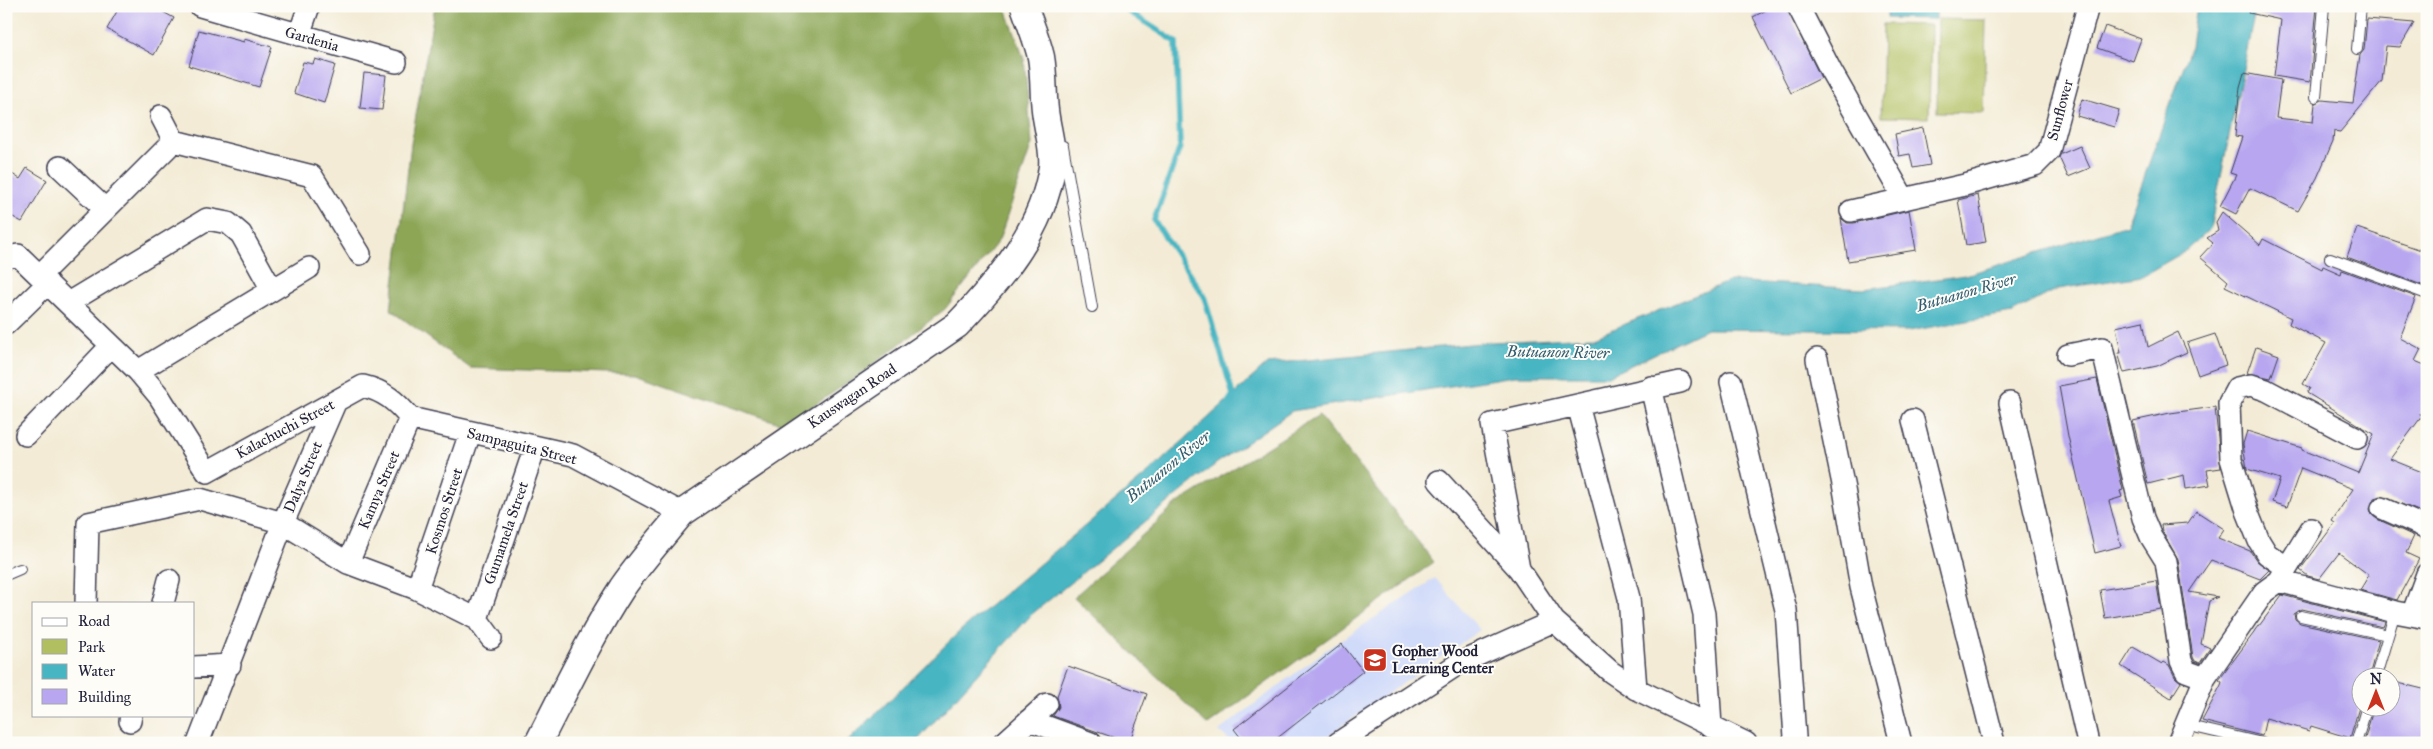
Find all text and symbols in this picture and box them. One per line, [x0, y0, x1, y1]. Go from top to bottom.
street label: Gardenia [283, 23, 342, 55]
street label: Sunflower [2043, 77, 2077, 142]
water label: Butuanon River [1913, 268, 2019, 316]
water label: Butuanon River [1505, 342, 1611, 362]
street label: Kauswagan Road [804, 359, 900, 432]
street label: Kalachuchi Street [233, 395, 338, 463]
street label: Sampaguita Street [465, 424, 580, 469]
water label: Butuanon River [1121, 425, 1215, 506]
street label: Dalya Street [280, 438, 326, 515]
street label: Kamya Street [354, 448, 404, 532]
street label: Kosmos Street [422, 465, 467, 556]
street label: Gumamela Street [480, 479, 532, 587]
legend [32, 602, 195, 716]
text: Road [78, 612, 110, 630]
text: Park [78, 638, 105, 656]
place label: Gopher Wood Learning Center [1392, 642, 1494, 678]
school or university icon: Gopher Wood Learning Center [1362, 647, 1388, 673]
text: Water [78, 662, 115, 680]
north arrow [2350, 666, 2400, 716]
text: N [2370, 671, 2382, 688]
text: Building [78, 688, 132, 706]

